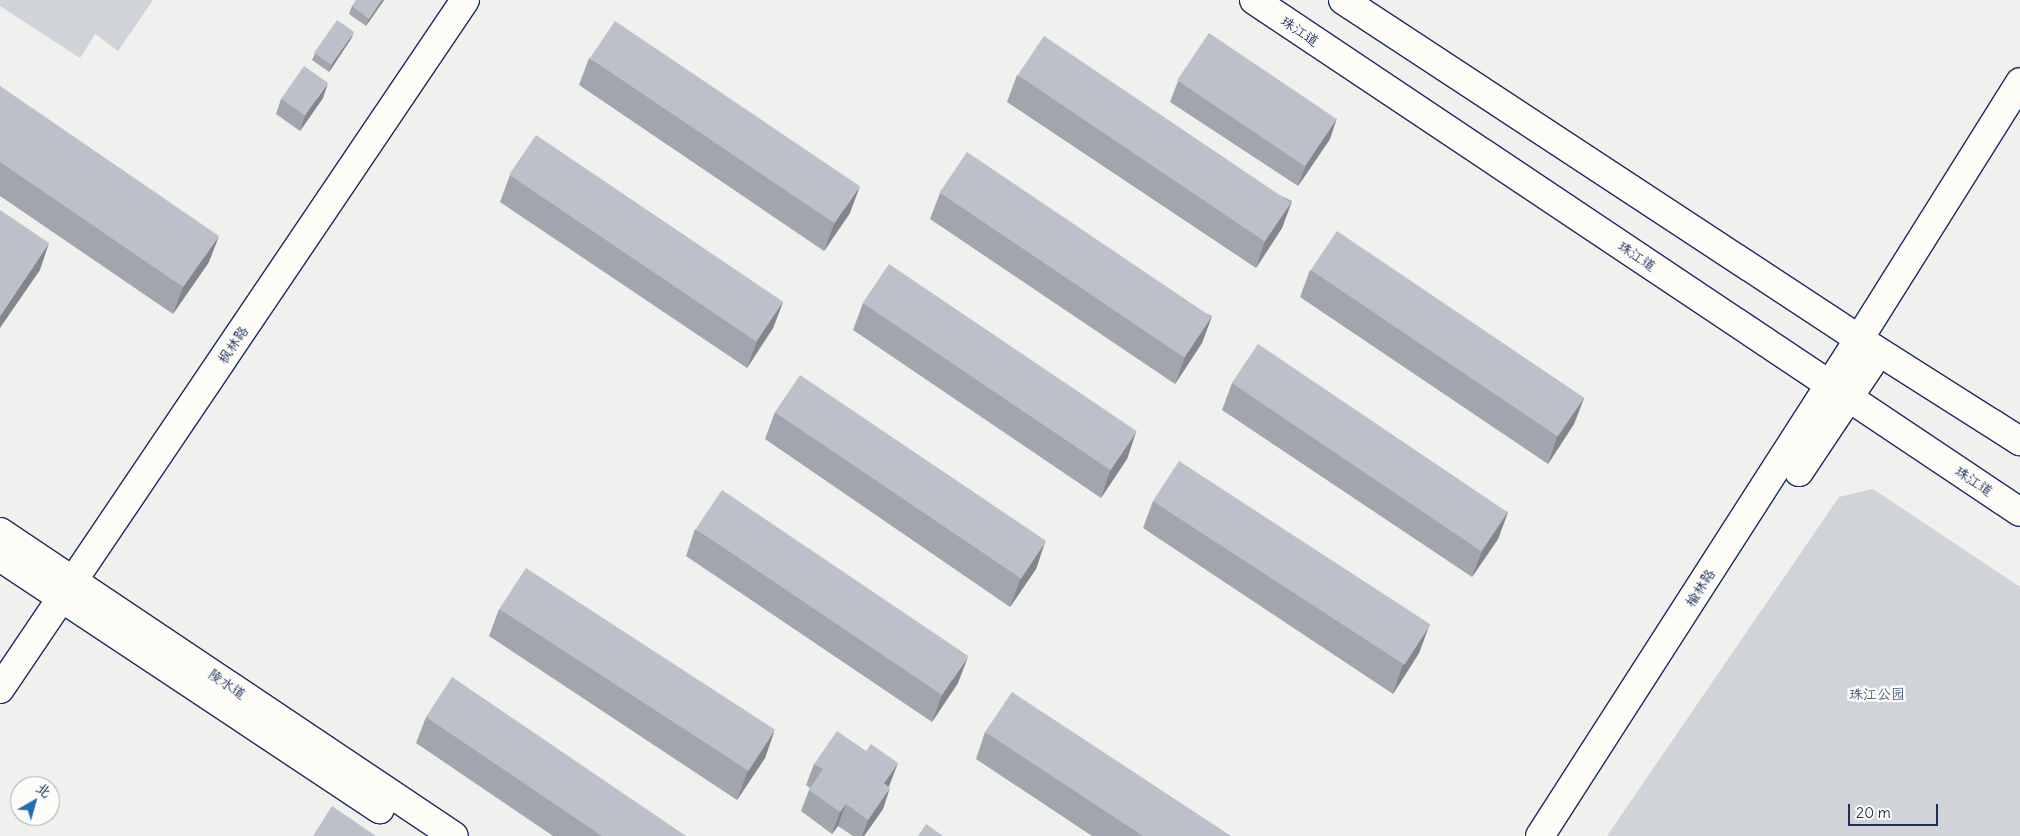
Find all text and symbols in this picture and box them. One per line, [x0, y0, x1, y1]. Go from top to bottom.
street label: 珠江道 [1278, 12, 1322, 50]
street label: 珠江道 [1615, 237, 1659, 275]
street label: 枫林路 [214, 323, 252, 367]
street label: 珠江道 [1952, 462, 1996, 500]
street label: 榆林路 [1682, 566, 1718, 610]
street label: 陵水道 [205, 665, 249, 703]
park label: 珠江公园 [1849, 686, 1905, 702]
north arrow [10, 776, 60, 826]
text: 北 [33, 779, 55, 801]
scale bar [1850, 794, 1940, 826]
text: 20 m [1856, 803, 1891, 822]

